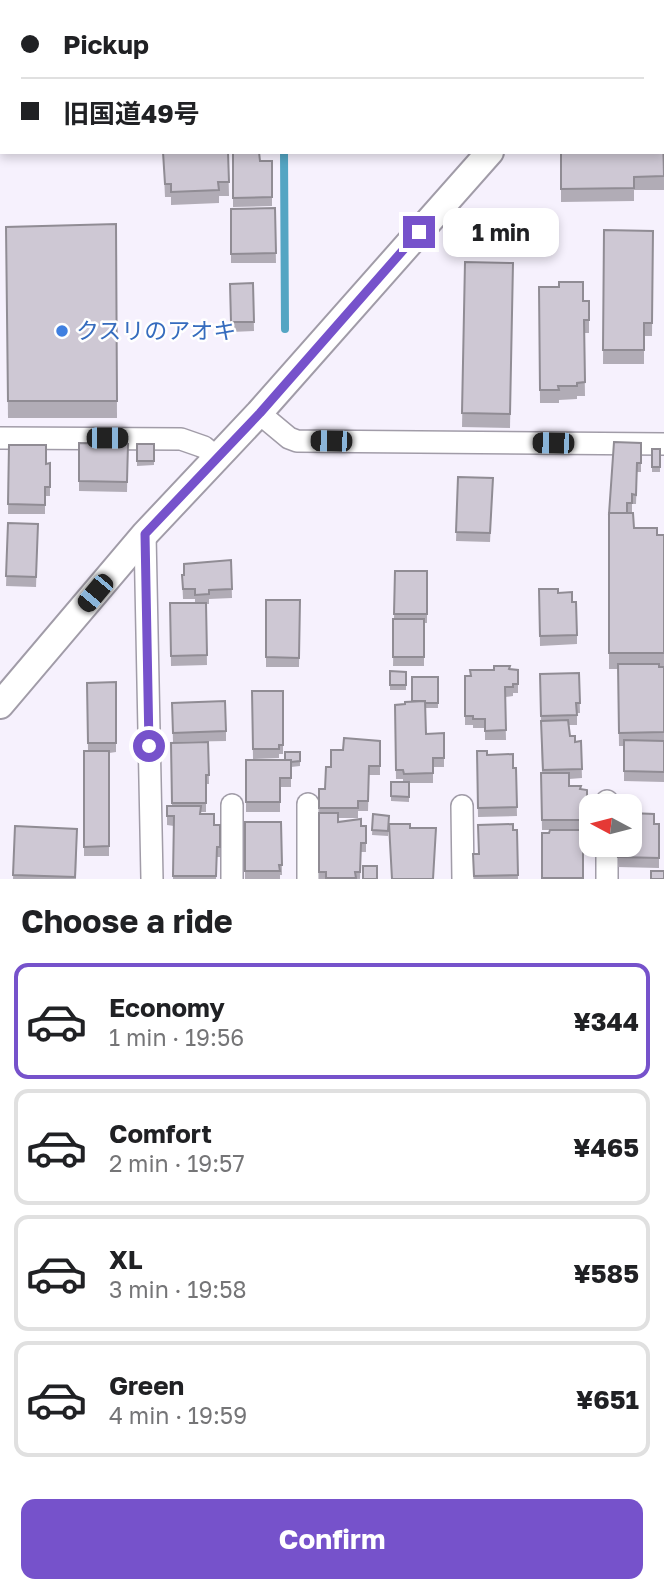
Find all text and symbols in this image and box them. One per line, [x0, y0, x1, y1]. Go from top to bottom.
text: Pickup [63, 29, 149, 60]
text: 旧国道49号 [63, 98, 200, 129]
callout: 1 min [444, 208, 559, 256]
route end [403, 216, 435, 248]
text: 1 min [472, 218, 530, 246]
place label: クスリのアオキ [76, 316, 236, 344]
marker: クスリのアオキ [54, 323, 70, 339]
car [87, 428, 129, 449]
car [310, 430, 353, 452]
car [532, 432, 575, 454]
car [74, 570, 117, 616]
route start [133, 730, 165, 762]
north arrow [579, 794, 642, 858]
map controls [579, 794, 642, 857]
text: Choose a ride [21, 902, 233, 940]
icon: car [25, 990, 88, 1053]
text: Economy [109, 992, 225, 1023]
text: ¥344 [573, 1006, 639, 1037]
text: 1 min · 19:56 [109, 1023, 244, 1051]
icon: car [25, 1116, 88, 1179]
text: Comfort [109, 1118, 212, 1149]
text: ¥465 [573, 1132, 639, 1163]
text: 2 min · 19:57 [109, 1149, 245, 1177]
icon: car [25, 1242, 88, 1305]
text: XL [109, 1244, 143, 1275]
text: ¥585 [573, 1258, 639, 1289]
text: 3 min · 19:58 [109, 1275, 247, 1303]
icon: car [25, 1368, 88, 1431]
text: Green [109, 1370, 184, 1401]
text: ¥651 [576, 1384, 639, 1415]
text: 4 min · 19:59 [109, 1401, 247, 1429]
button: Confirm [21, 1499, 643, 1579]

